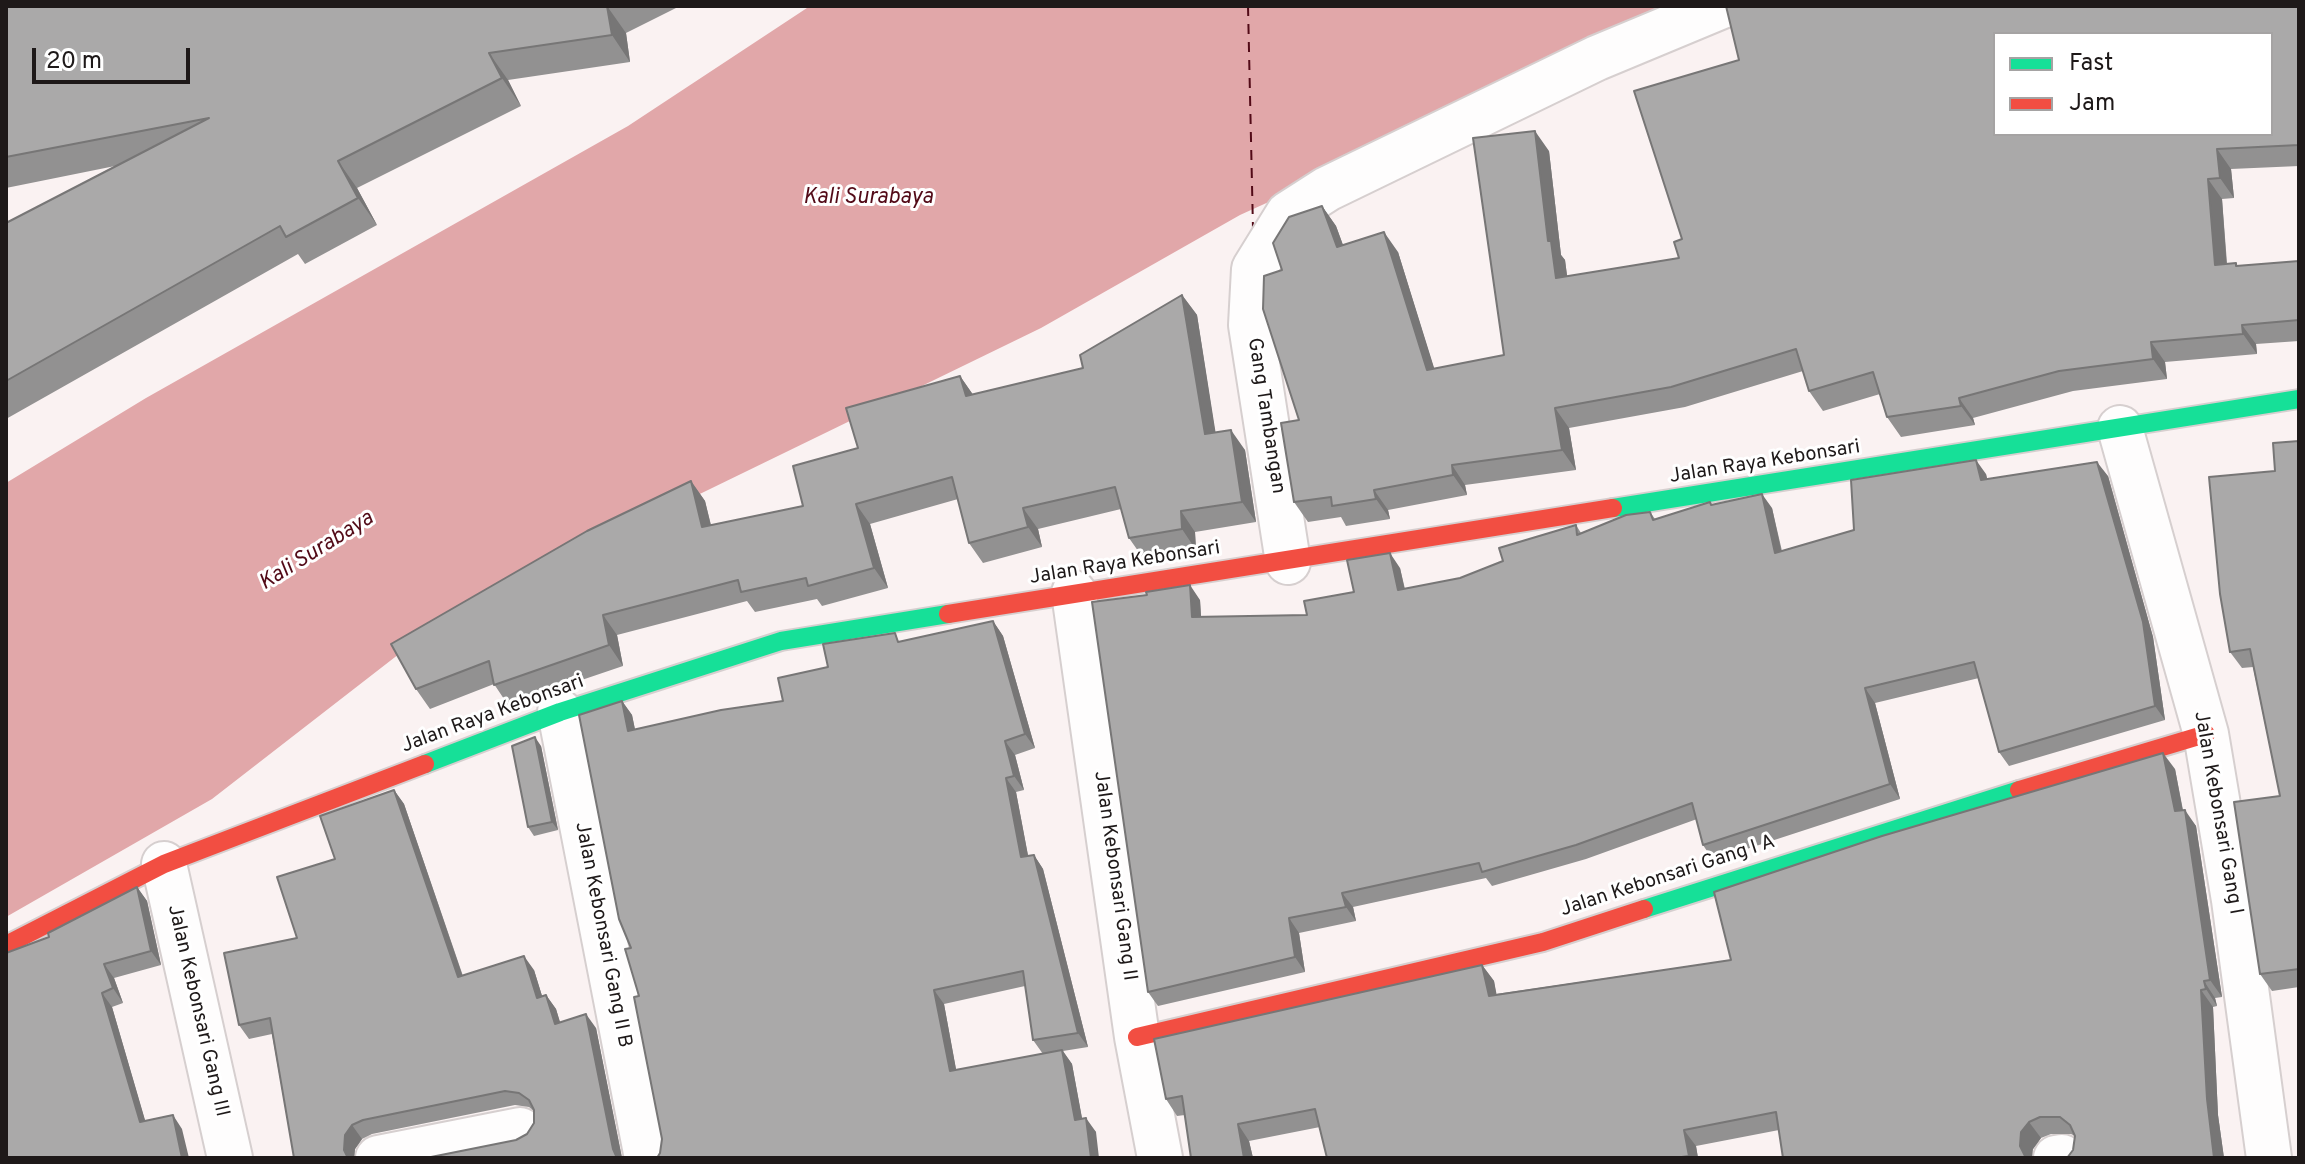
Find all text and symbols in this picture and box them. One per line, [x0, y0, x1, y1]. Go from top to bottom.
scale bar [36, 32, 194, 82]
legend [1993, 32, 2273, 136]
text: 20 m [46, 47, 102, 77]
text: Fast [2069, 49, 2113, 79]
text: Jam [2069, 89, 2115, 119]
water label: Kali Surabaya [803, 186, 933, 212]
street label: Gang Tambangan [1241, 336, 1289, 496]
street label: Jalan Raya Kebonsari [1668, 436, 1862, 490]
water label: Kali Surabaya [255, 506, 379, 598]
street label: Jalan Raya Kebonsari [1028, 537, 1222, 591]
street label: Jalan Raya Kebonsari [398, 671, 588, 759]
street label: Jalan Kebonsari Gang I [2187, 710, 2247, 916]
street label: Jalan Kebonsari Gang II [1087, 770, 1141, 982]
street label: Jalan Kebonsari Gang II B [568, 820, 636, 1050]
street label: Jalan Kebonsari Gang I A [1558, 831, 1778, 923]
street label: Jalan Kebonsari Gang III [161, 903, 233, 1119]

